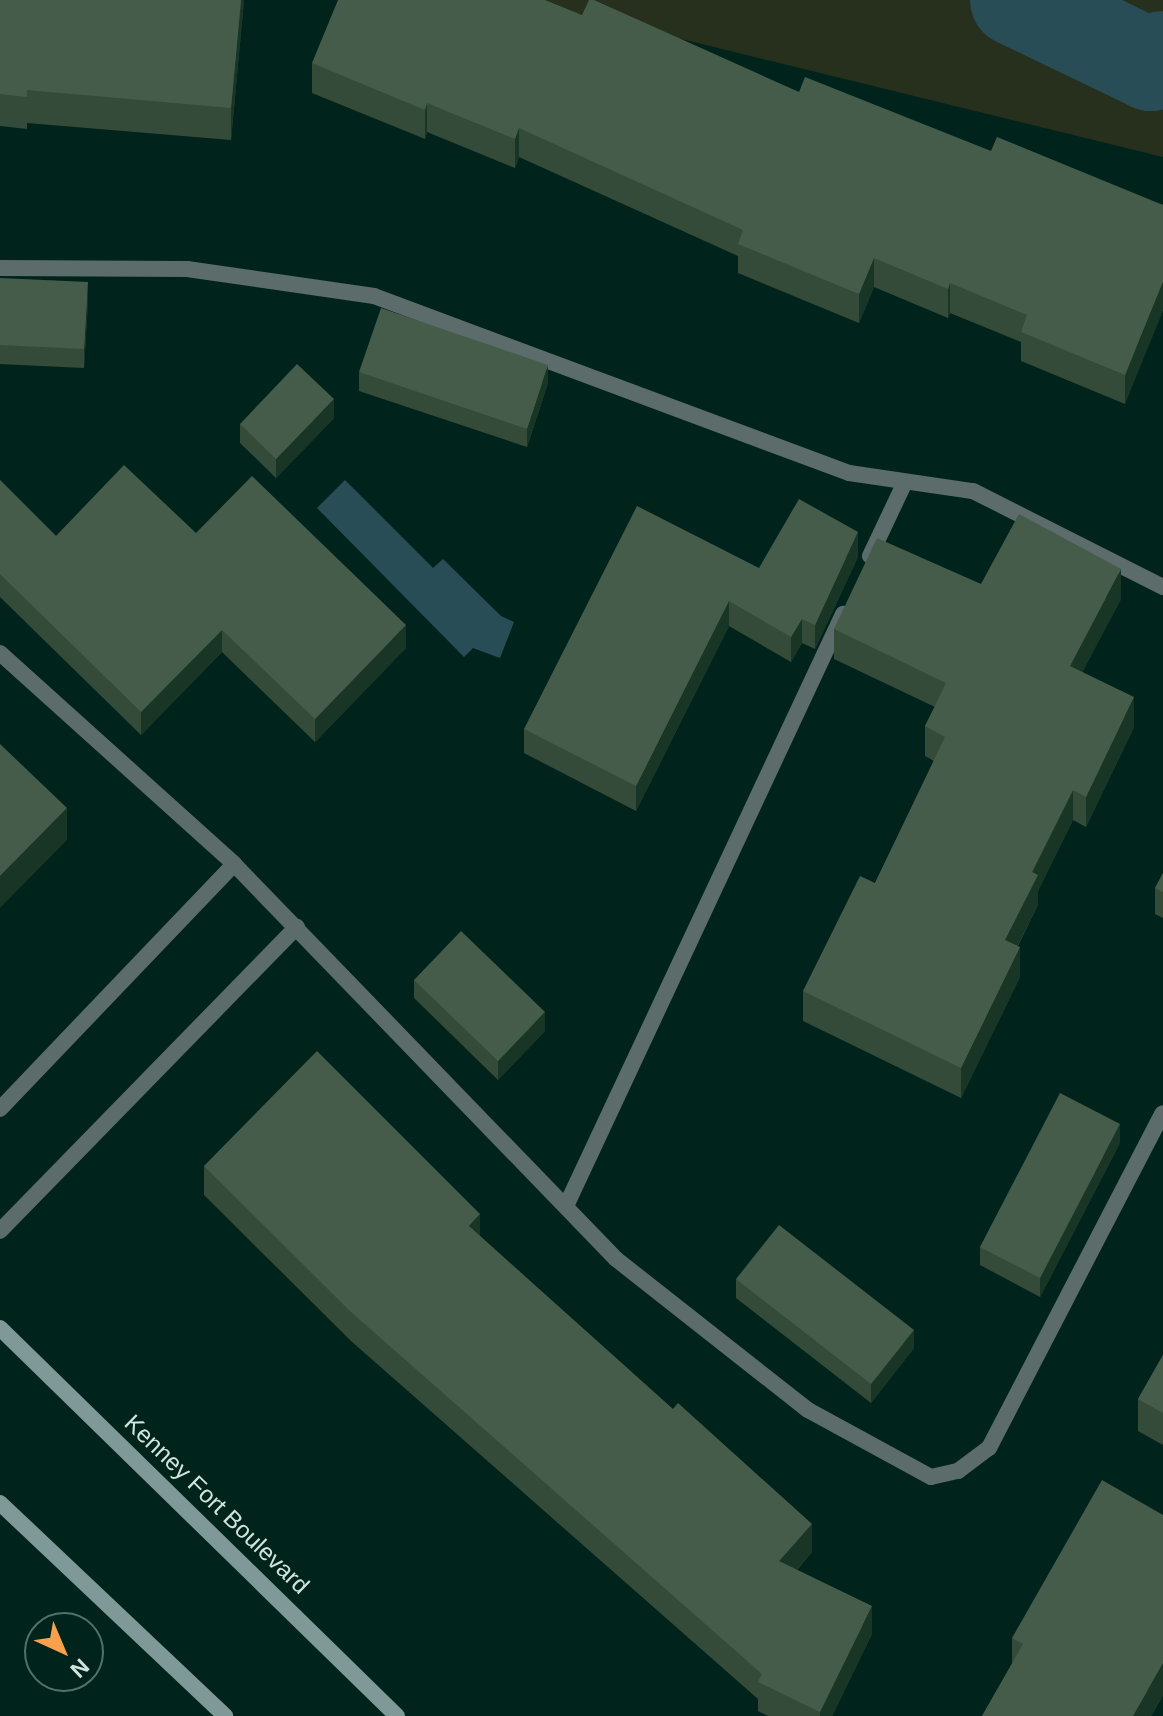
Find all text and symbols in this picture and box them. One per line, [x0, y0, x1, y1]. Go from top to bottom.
street label: Kenney Fort Boulevard [119, 1408, 315, 1600]
north arrow [24, 1612, 104, 1692]
text: N [65, 1654, 94, 1683]

